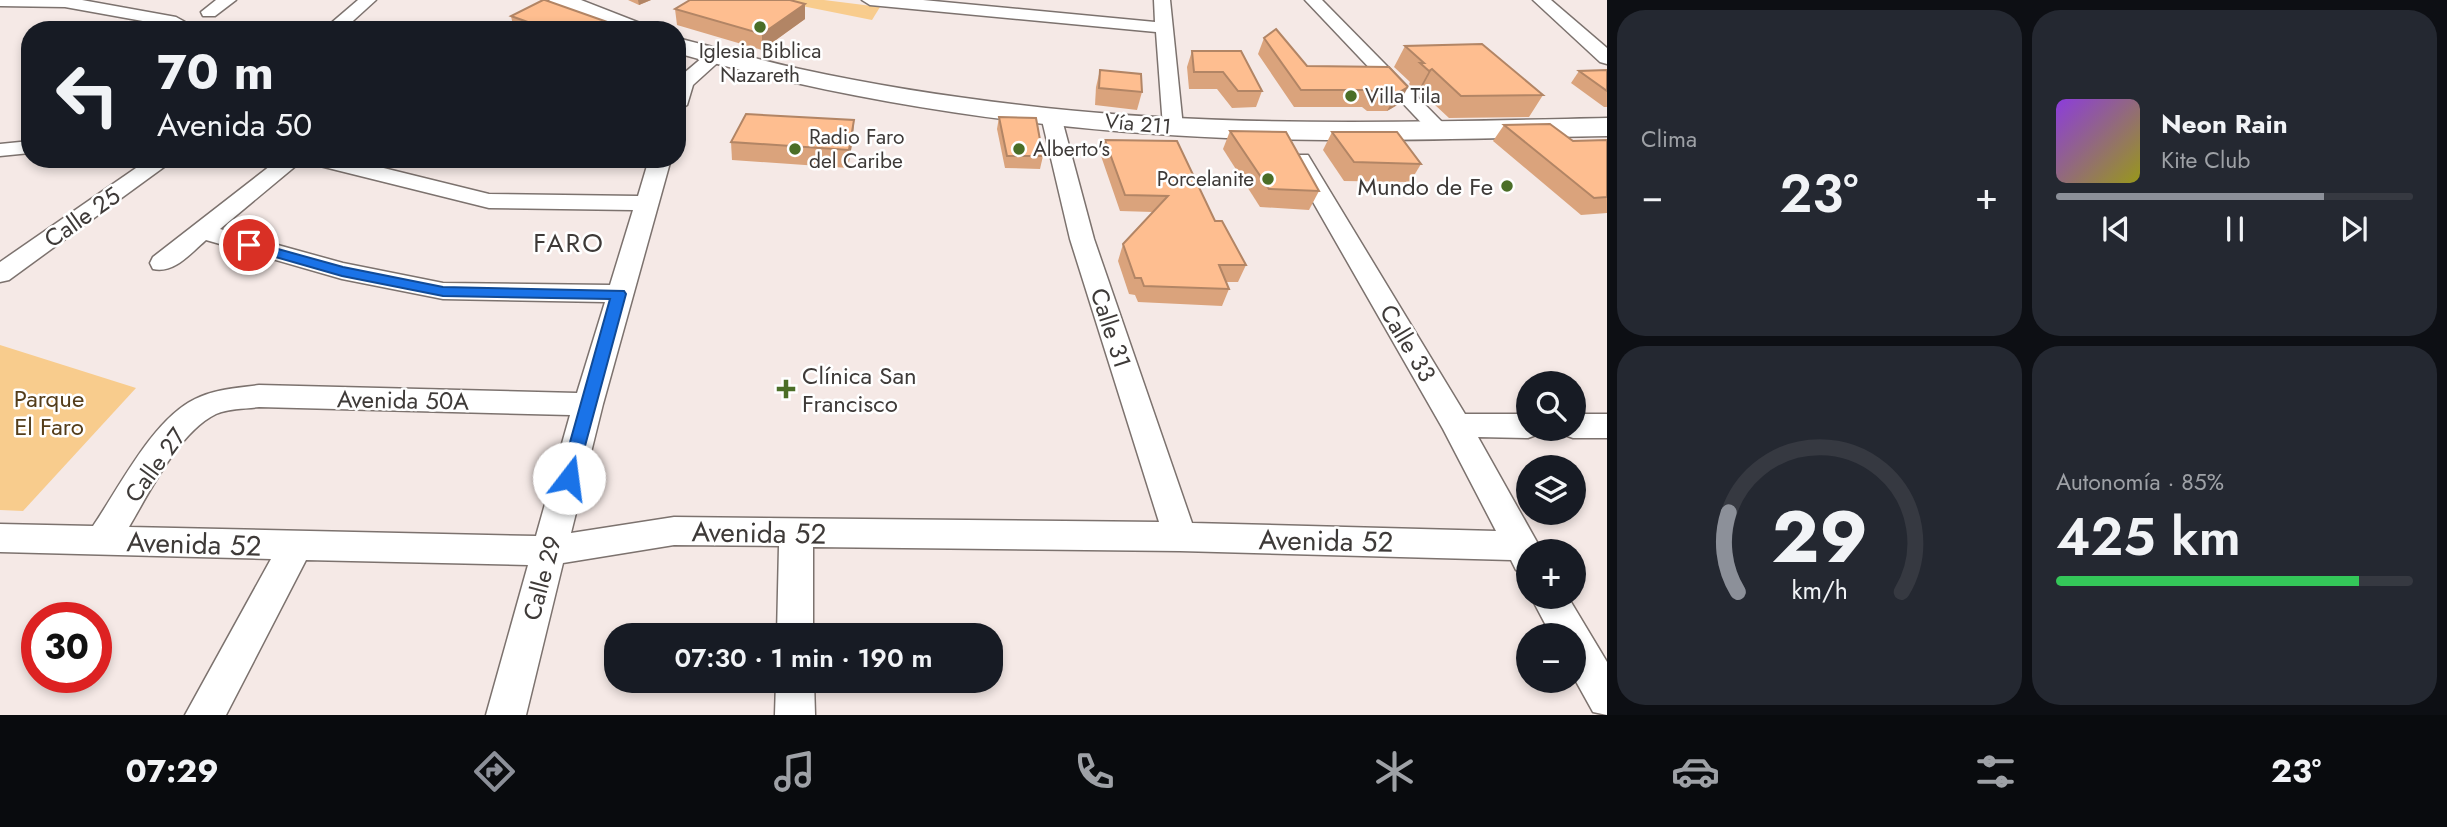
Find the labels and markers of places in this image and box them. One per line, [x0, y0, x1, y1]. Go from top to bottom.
marker: Iglesia Biblica Nazareth [752, 19, 768, 35]
place label: Iglesia Biblica Nazareth [699, 36, 821, 90]
place label: Villa Tila [1365, 81, 1441, 111]
marker: Villa Tila [1343, 88, 1359, 104]
place label: Radio Faro del Caribe [809, 122, 904, 176]
place label: Alberto's [1033, 134, 1110, 164]
marker: Radio Faro del Caribe [787, 141, 803, 157]
marker: Alberto's [1011, 141, 1027, 157]
place label: Porcelanite [1157, 164, 1254, 194]
place label: Mundo de Fe [1357, 169, 1493, 204]
marker: Porcelanite [1260, 171, 1276, 187]
marker: Mundo de Fe [1499, 178, 1515, 194]
pin [219, 215, 279, 275]
place label: Clínica San Francisco [802, 358, 917, 421]
marker: Clínica San Francisco [776, 379, 796, 399]

